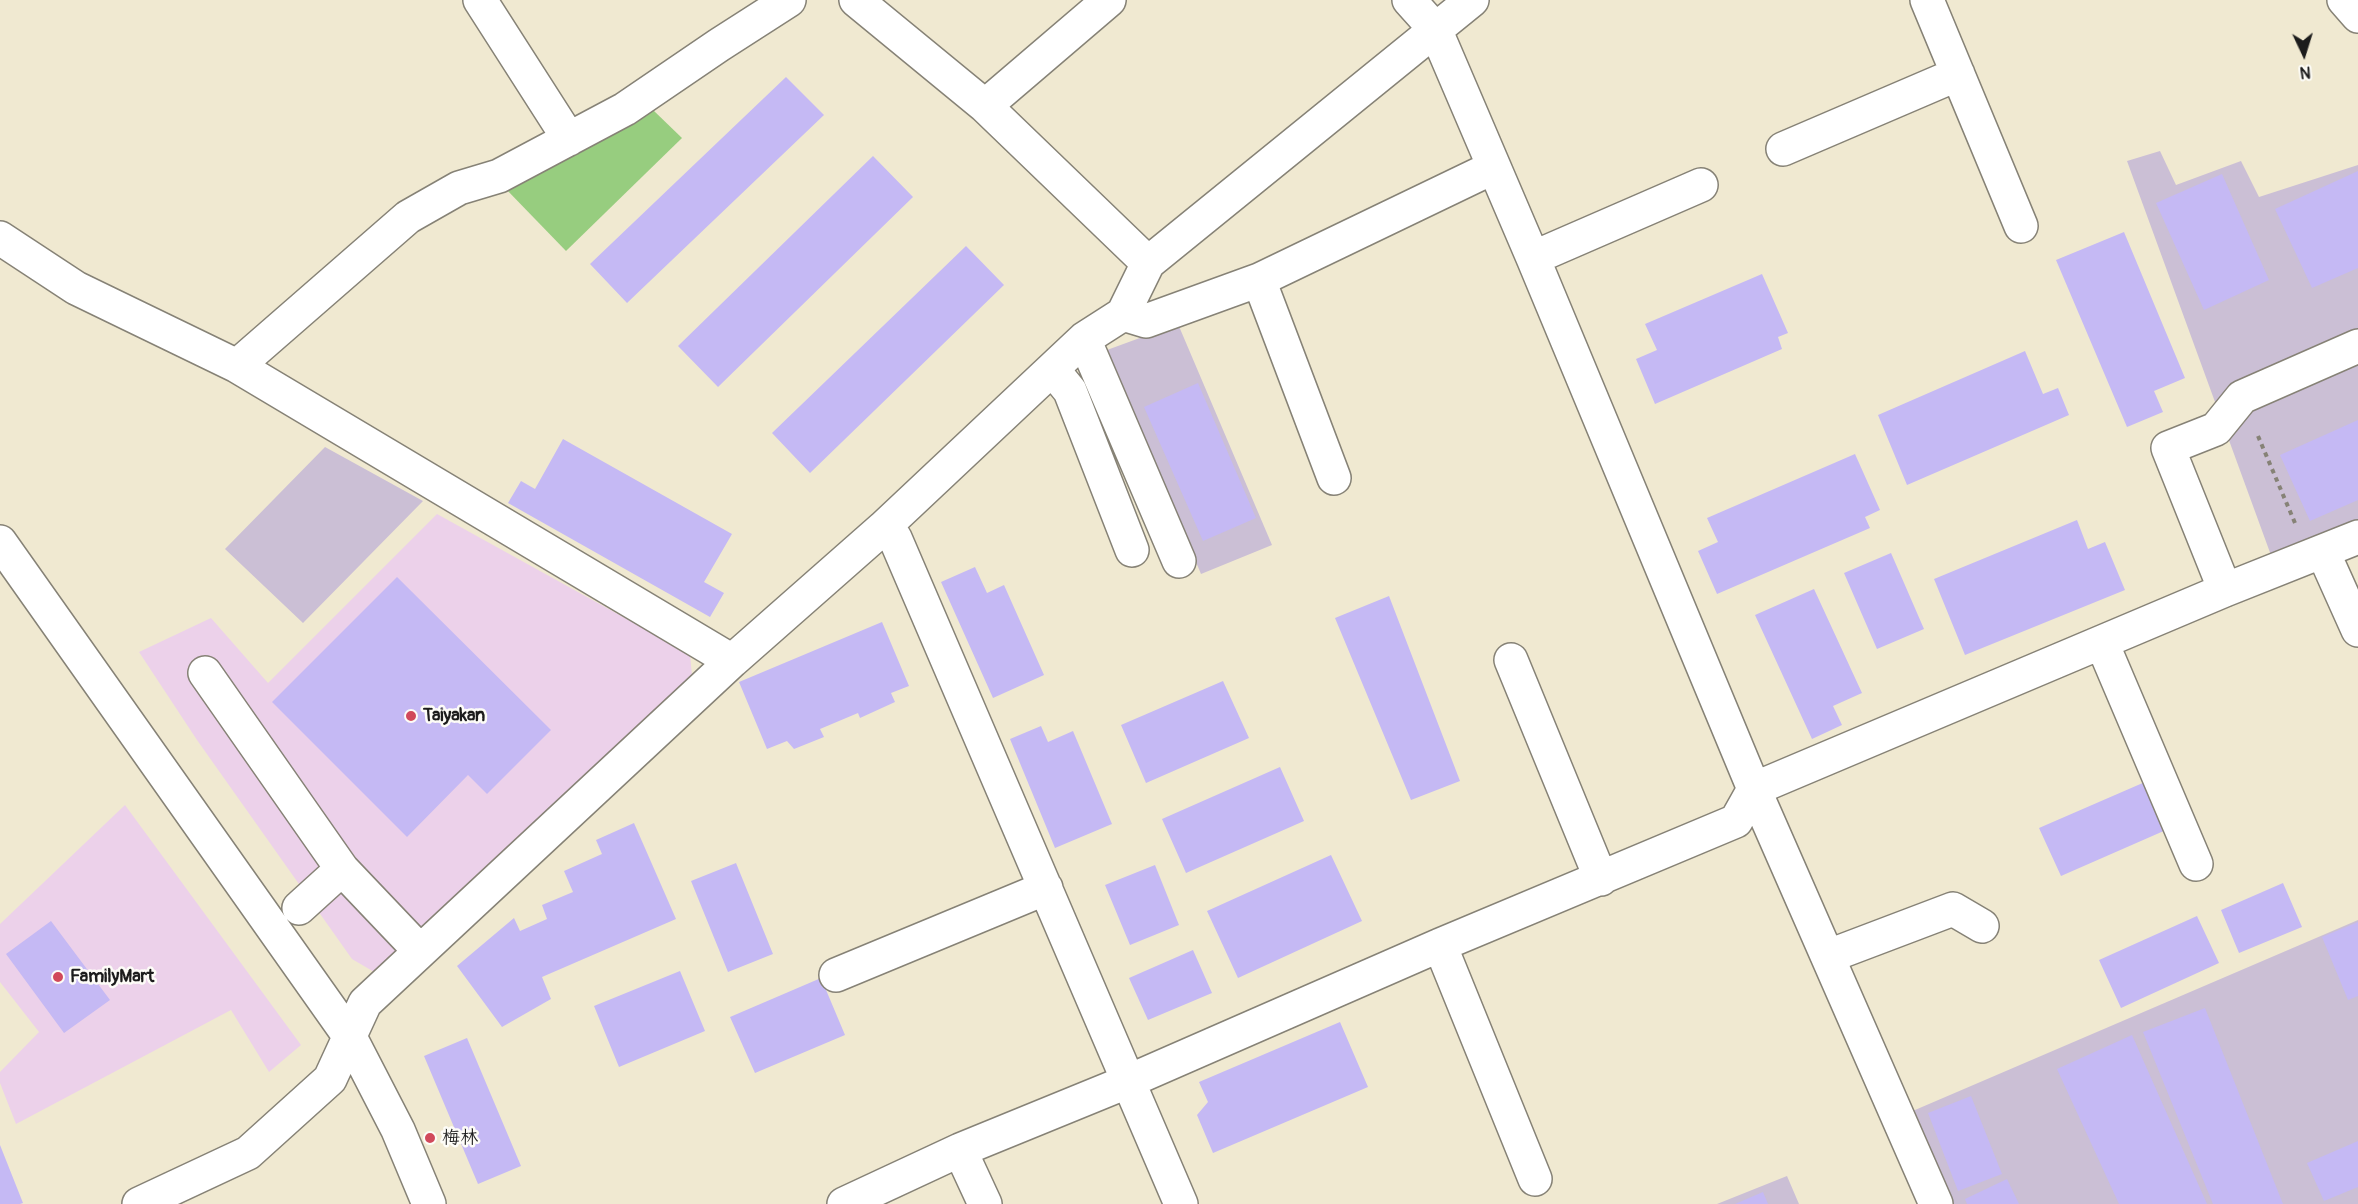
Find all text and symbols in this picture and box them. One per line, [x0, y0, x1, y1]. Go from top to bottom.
north arrow [2274, 24, 2334, 84]
text: N [2299, 62, 2311, 82]
place label: Taiyakan [423, 705, 485, 727]
marker: Taiyakan [404, 709, 418, 723]
place label: FamilyMart [70, 966, 154, 988]
marker: FamilyMart [51, 970, 65, 984]
place label: 梅林 [442, 1127, 478, 1149]
marker: 梅林 [423, 1131, 437, 1145]

